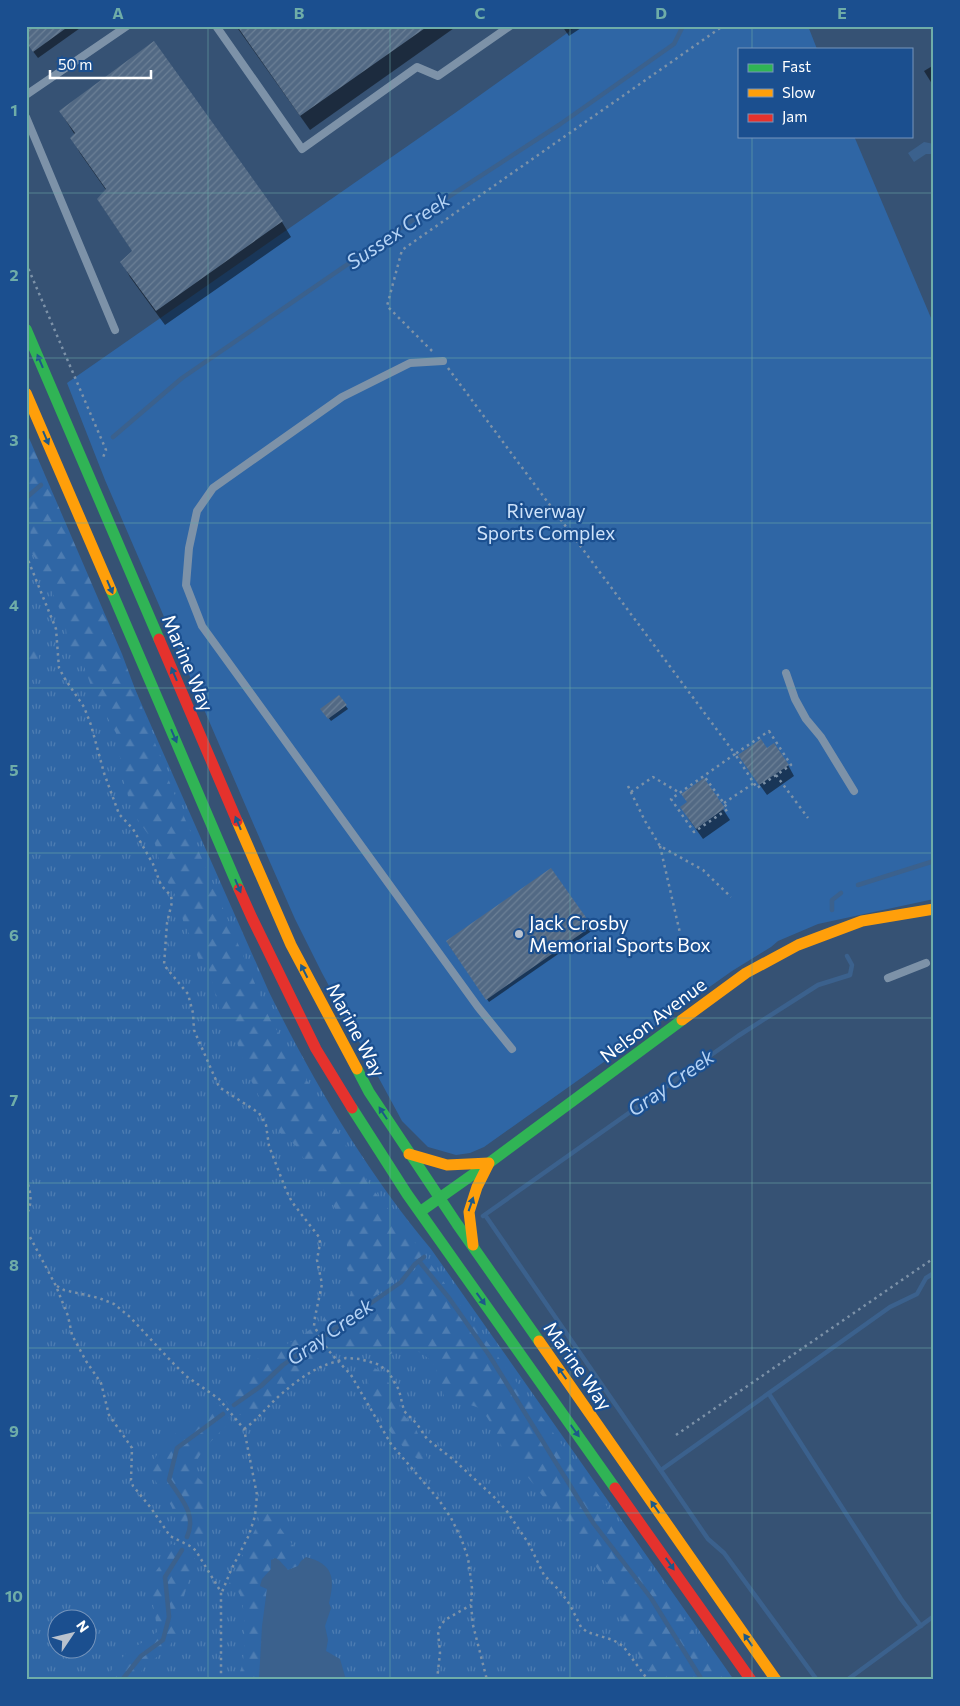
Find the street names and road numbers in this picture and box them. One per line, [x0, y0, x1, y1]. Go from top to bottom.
street label: Marine Way [158, 611, 219, 715]
street label: Nelson Avenue [595, 972, 710, 1067]
street label: Marine Way [322, 979, 391, 1081]
street label: Marine Way [539, 1317, 617, 1415]

